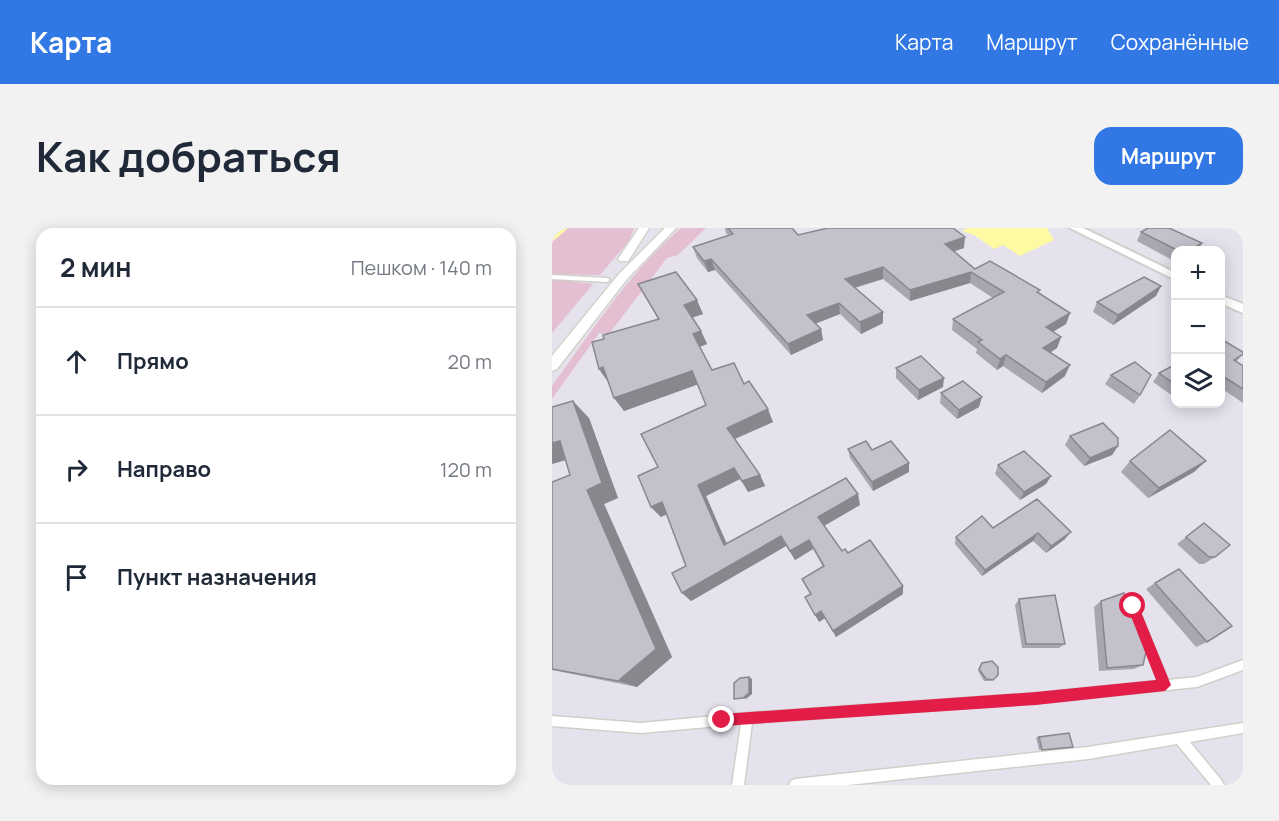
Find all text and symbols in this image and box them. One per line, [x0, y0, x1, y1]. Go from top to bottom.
text: Карта [30, 23, 112, 61]
text: Карта [895, 28, 953, 56]
text: Маршрут [986, 28, 1078, 56]
text: Сохранённые [1111, 28, 1249, 56]
text: Как добраться [36, 127, 341, 185]
button: Маршрут [1094, 127, 1243, 185]
map controls [1171, 246, 1225, 408]
button: + [1171, 246, 1225, 300]
text: 2 мин [60, 249, 132, 285]
text: Пешком · 140 m [351, 254, 492, 281]
button: − [1171, 300, 1225, 354]
icon: ahead [60, 345, 93, 378]
text: Прямо [117, 346, 189, 376]
text: 20 m [447, 348, 492, 375]
button: layers [1171, 354, 1225, 408]
icon: right [60, 453, 93, 486]
text: Направо [117, 454, 211, 484]
text: 120 m [440, 456, 492, 483]
icon: arrive [60, 561, 93, 594]
text: Пункт назначения [117, 562, 317, 592]
route start [1119, 592, 1145, 618]
route end [708, 706, 734, 732]

